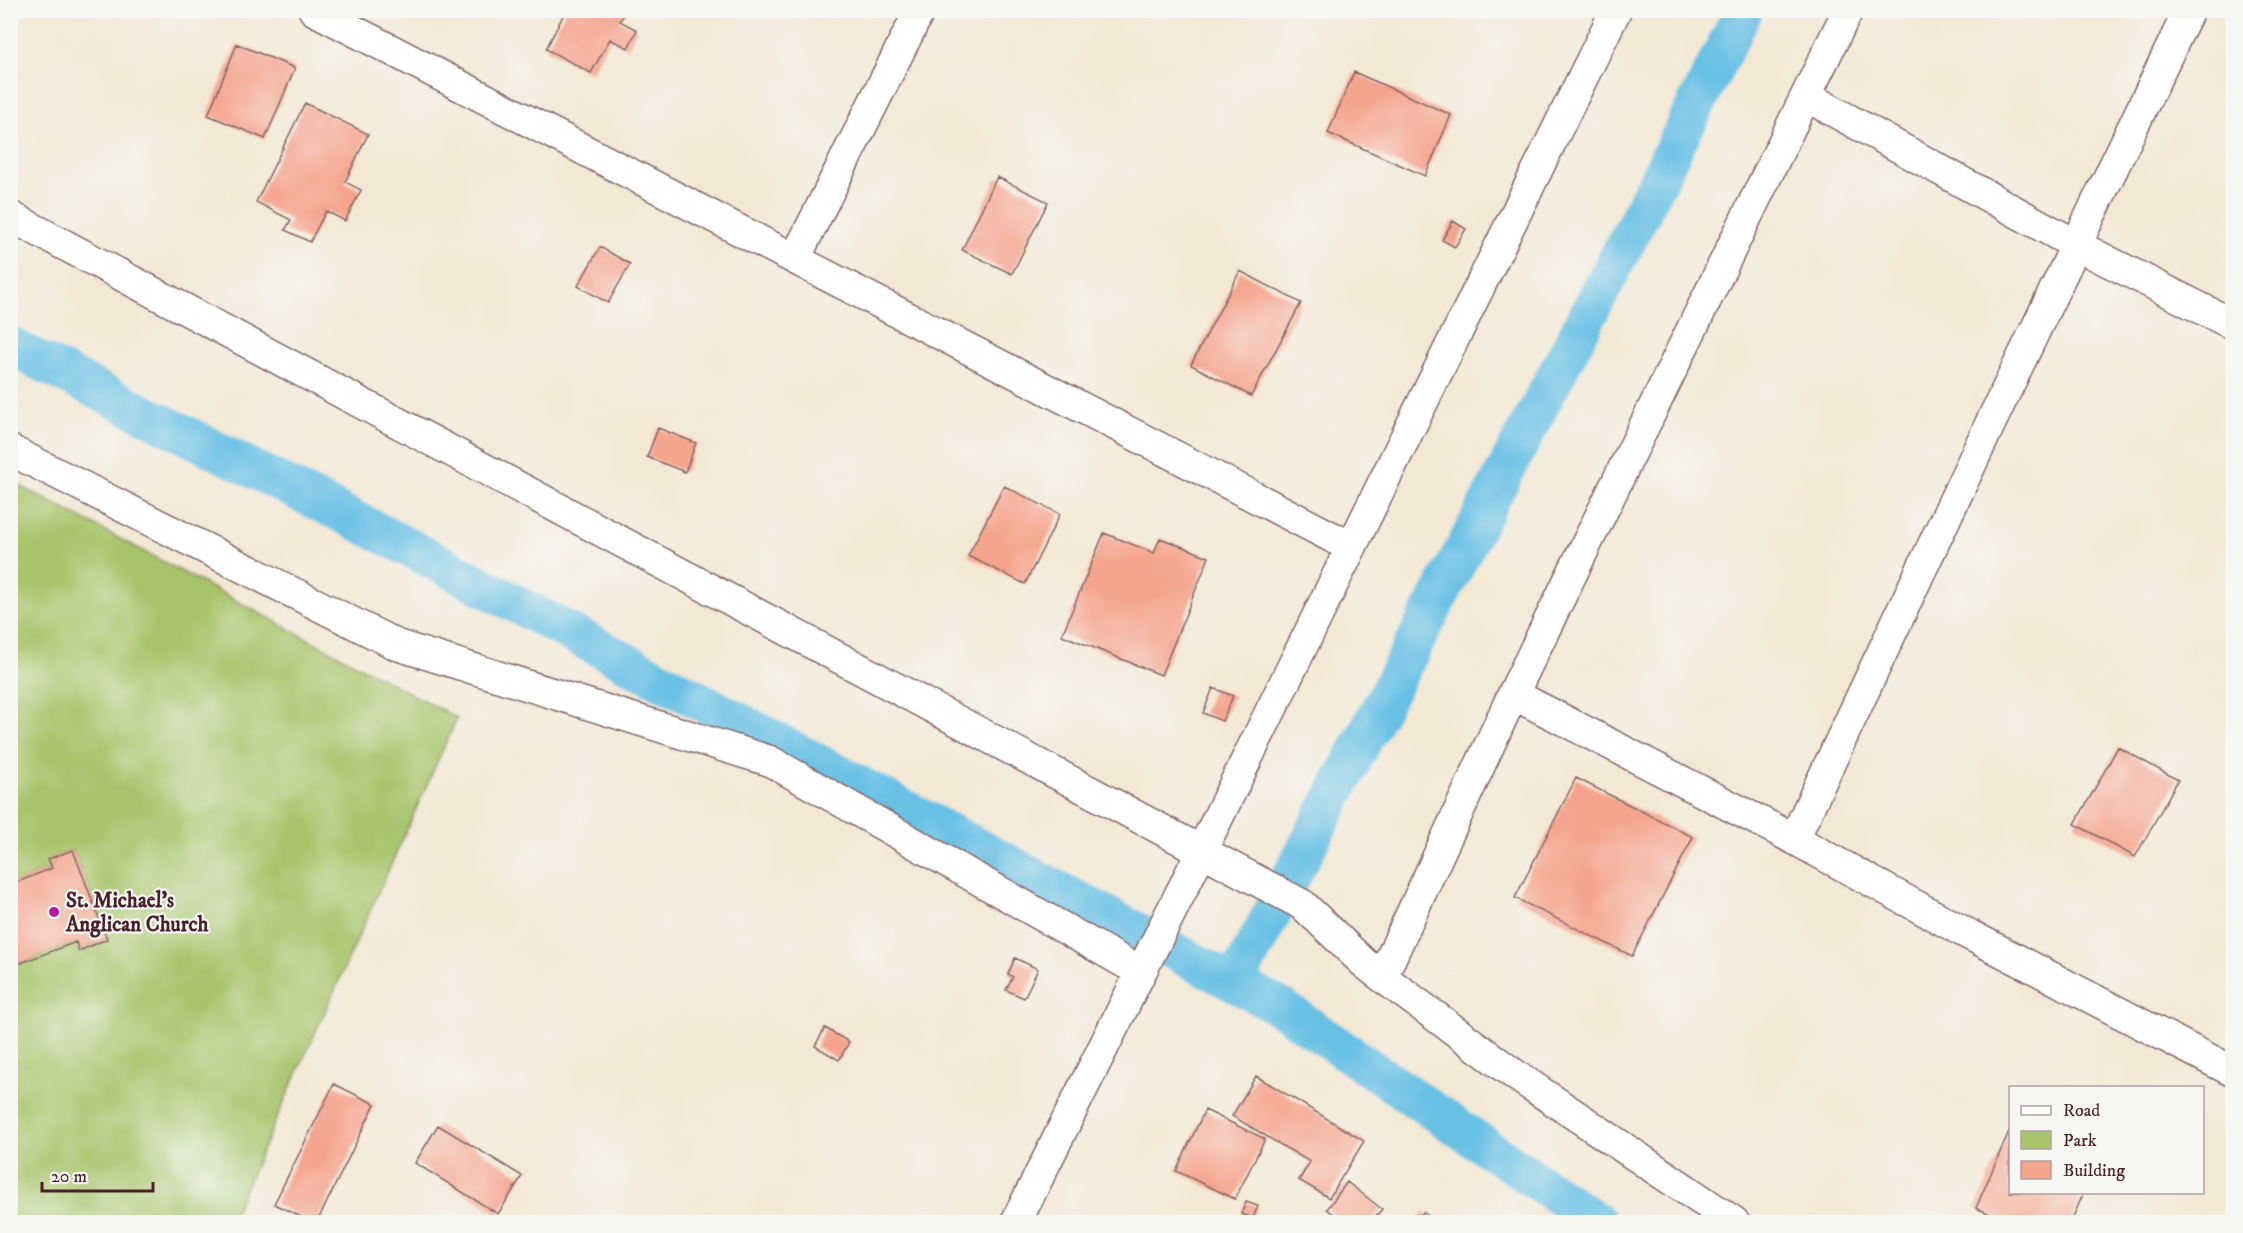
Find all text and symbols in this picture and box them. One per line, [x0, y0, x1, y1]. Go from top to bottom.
place label: St. Michael’s Anglican Church [65, 888, 210, 938]
marker: St. Michael’s Anglican Church [47, 905, 61, 919]
legend [2009, 1086, 2204, 1194]
text: Road [2063, 1100, 2100, 1122]
text: Park [2063, 1130, 2097, 1152]
scale bar [42, 1155, 153, 1193]
text: Building [2063, 1160, 2125, 1182]
text: 20 m [51, 1166, 87, 1188]

